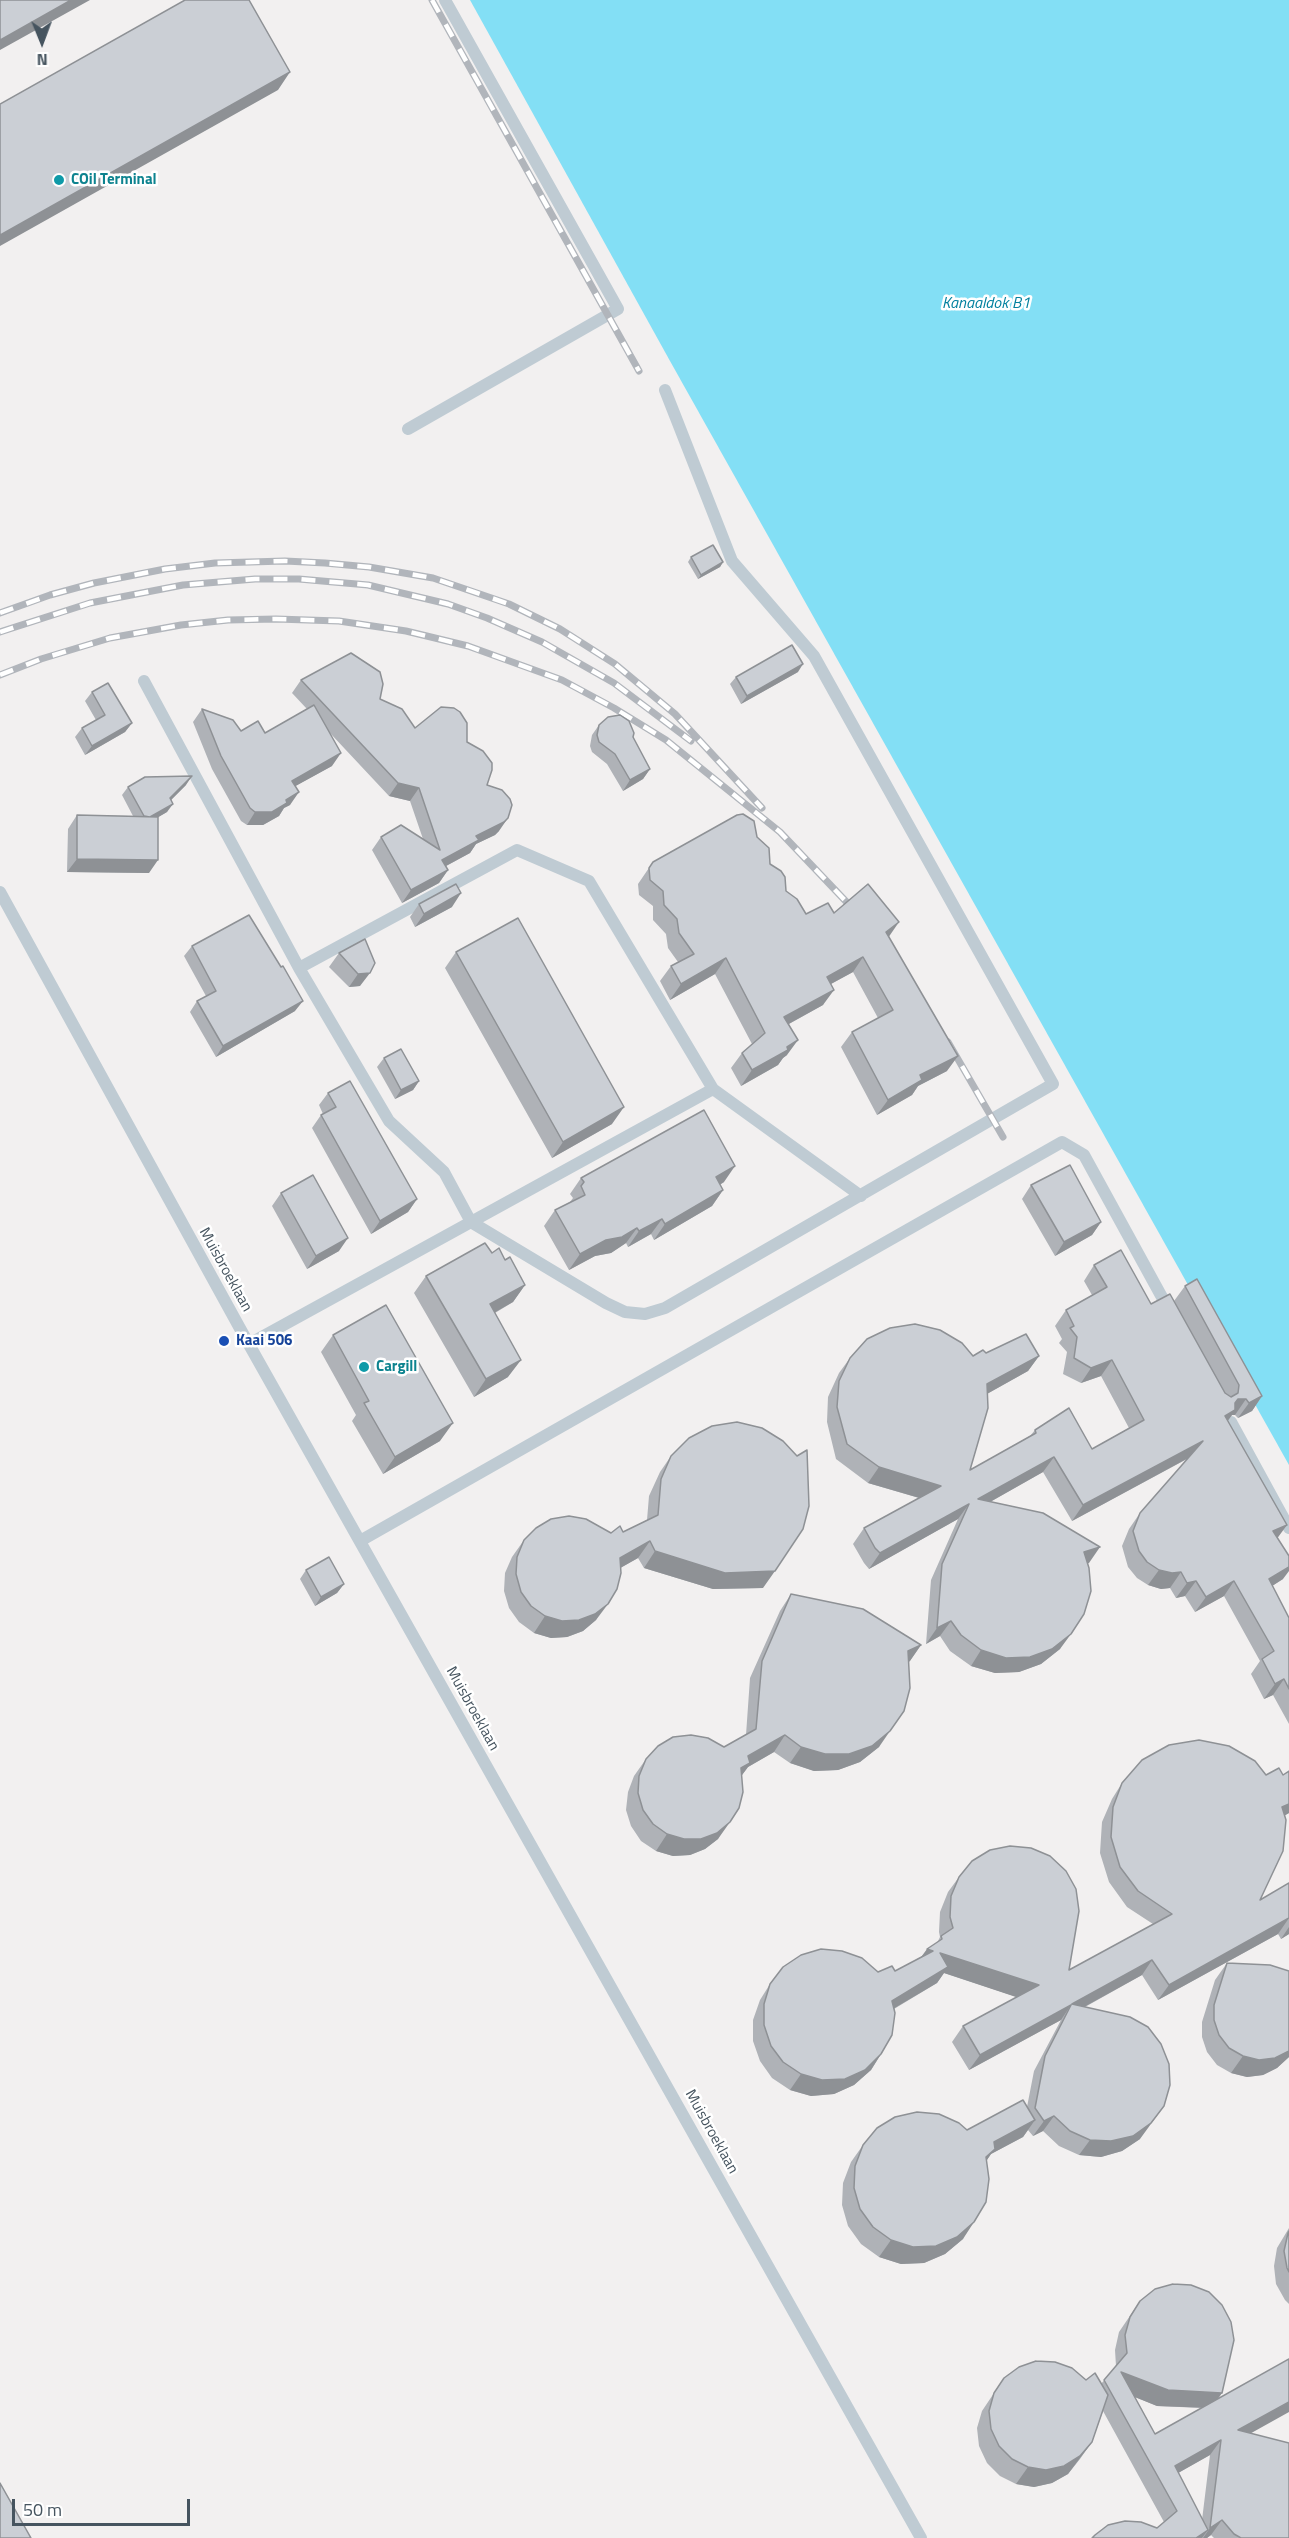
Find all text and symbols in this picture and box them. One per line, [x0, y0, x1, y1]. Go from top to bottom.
north arrow [12, 12, 72, 72]
text: N [37, 48, 48, 72]
place label: COil Terminal [71, 171, 157, 189]
marker: COil Terminal [52, 173, 66, 187]
water label: Kanaaldok B1 [942, 294, 1030, 314]
street label: Muisbroeklaan [195, 1225, 255, 1315]
place label: Kaai 506 [236, 1332, 293, 1350]
marker: Kaai 506 [217, 1334, 231, 1348]
place label: Cargill [376, 1358, 417, 1376]
marker: Cargill [357, 1360, 371, 1374]
street label: Muisbroeklaan [442, 1664, 502, 1754]
street label: Muisbroeklaan [681, 2087, 741, 2177]
scale bar [15, 2487, 194, 2525]
text: 50 m [23, 2496, 62, 2523]

